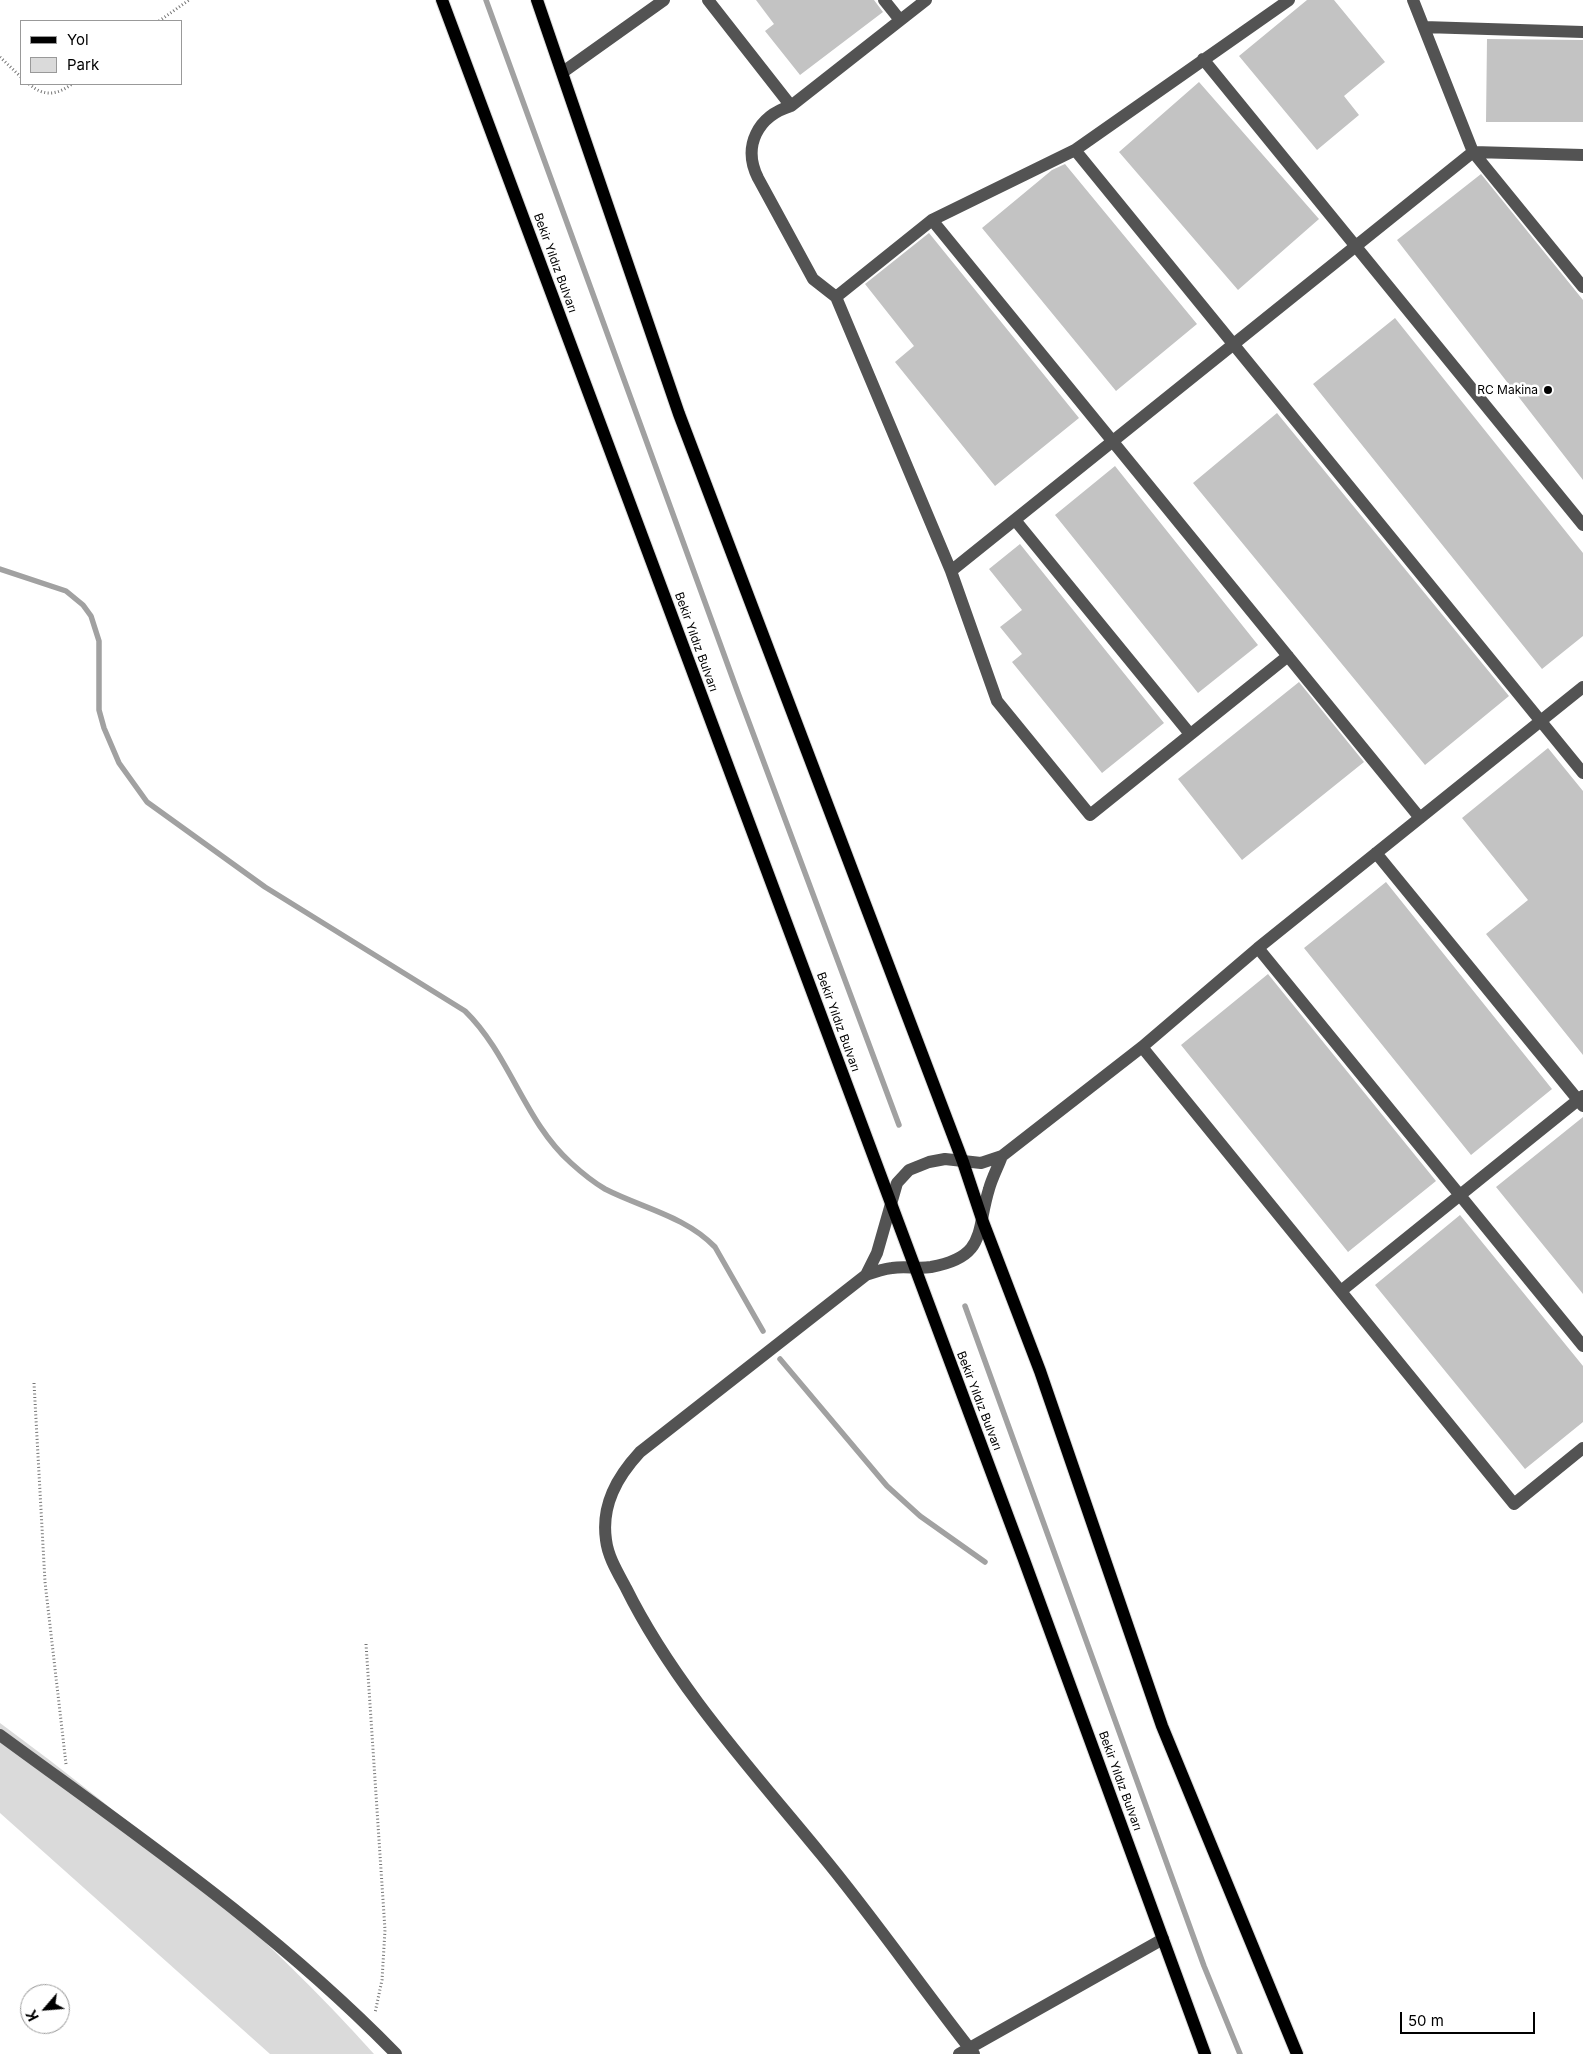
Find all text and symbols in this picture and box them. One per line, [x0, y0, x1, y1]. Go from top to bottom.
legend [20, 20, 182, 85]
text: Yol [67, 30, 89, 49]
text: Park [67, 55, 99, 74]
street label: Bekir Yıldız Bulvarı [530, 211, 580, 315]
place label: RC Makina [1477, 383, 1538, 397]
marker: RC Makina [1542, 384, 1554, 396]
street label: Bekir Yıldız Bulvarı [671, 590, 721, 694]
street label: Bekir Yıldız Bulvarı [813, 970, 863, 1074]
street label: Bekir Yıldız Bulvarı [953, 1349, 1005, 1453]
street label: Bekir Yıldız Bulvarı [1095, 1729, 1145, 1833]
north arrow [20, 1984, 70, 2034]
scale bar [1403, 2002, 1538, 2034]
text: K [22, 2007, 42, 2024]
text: 50 m [1408, 2011, 1444, 2030]

